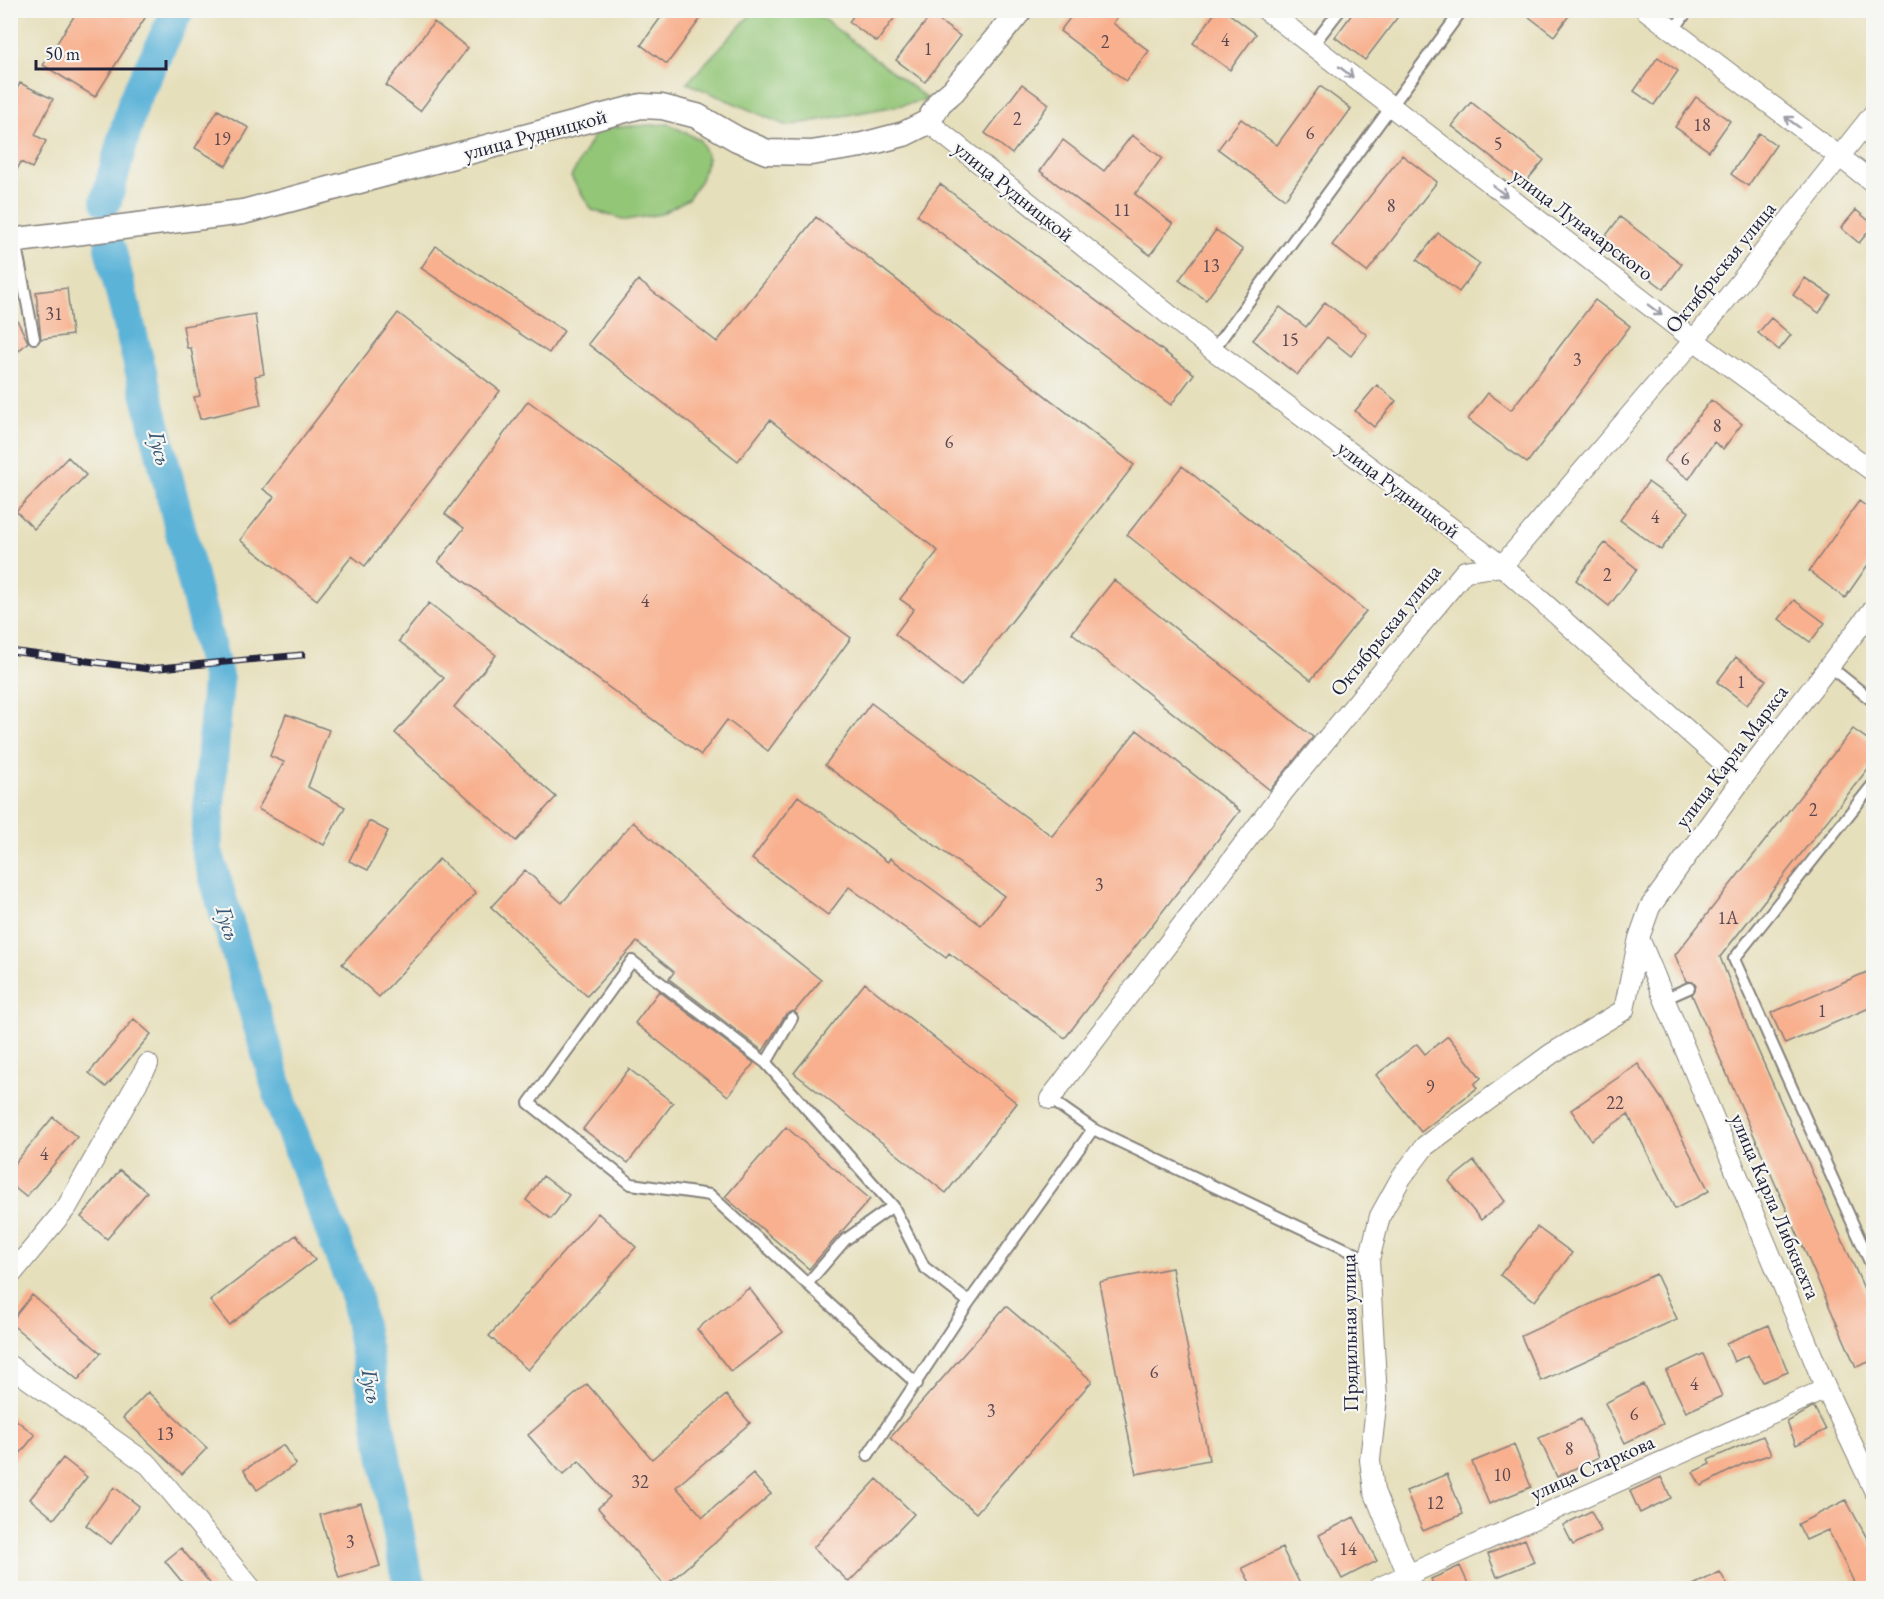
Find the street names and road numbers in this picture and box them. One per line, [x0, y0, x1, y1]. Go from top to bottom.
street label: улица Рудницкой [461, 102, 609, 166]
street label: улица Рудницкой [948, 134, 1080, 248]
street label: улица Луначарского [1507, 162, 1659, 286]
street label: Октябрьская улица [1659, 195, 1782, 338]
street label: улица Рудницкой [1332, 434, 1466, 544]
street label: Октябрьская улица [1324, 558, 1447, 701]
street label: улица Карла Маркса [1668, 678, 1794, 833]
street label: улица Карла Либкнехта [1725, 1109, 1828, 1304]
street label: Прядильная улица [1334, 1253, 1364, 1412]
street label: улица Старкова [1526, 1427, 1659, 1506]

